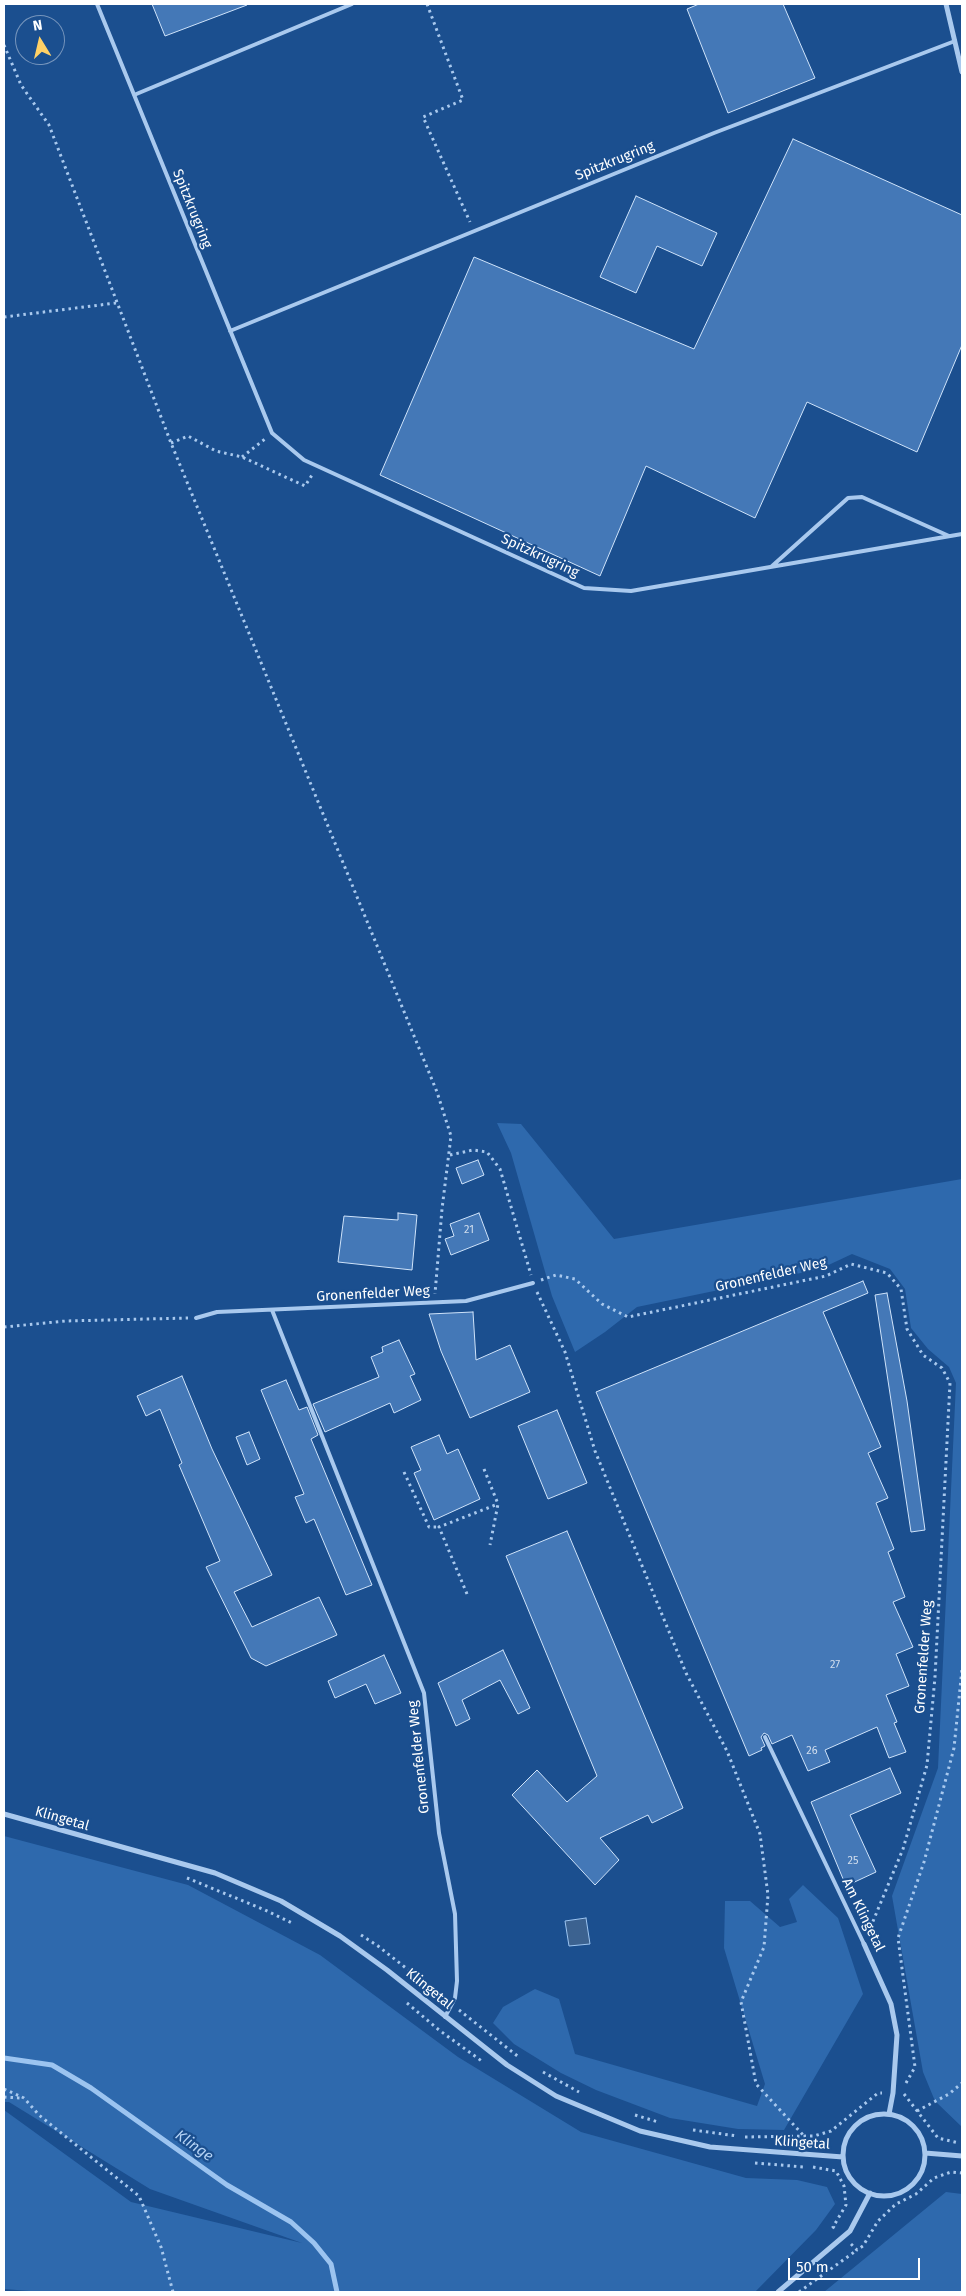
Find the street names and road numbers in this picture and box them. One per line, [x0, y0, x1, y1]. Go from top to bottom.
street label: Spitzkrugring [573, 137, 657, 185]
street label: Spitzkrugring [168, 167, 216, 251]
street label: Spitzkrugring [498, 531, 582, 581]
street label: Gronenfelder Weg [714, 1254, 828, 1296]
street label: Gronenfelder Weg [316, 1283, 430, 1305]
street label: Gronenfelder Weg [912, 1600, 936, 1714]
street label: Gronenfelder Weg [405, 1700, 433, 1814]
street label: Klingetal [33, 1803, 91, 1835]
street label: Am Klingetal [838, 1876, 888, 1954]
street label: Klingetal [402, 1965, 456, 2013]
street label: Klingetal [774, 2133, 830, 2153]

